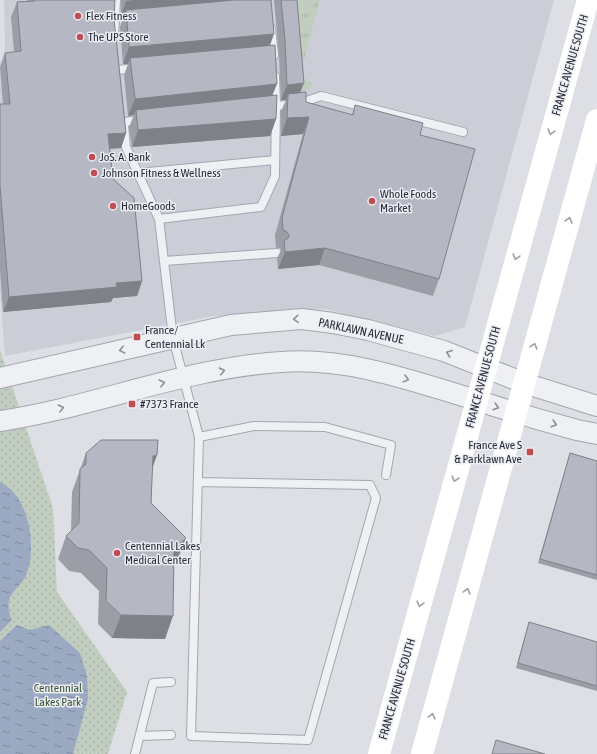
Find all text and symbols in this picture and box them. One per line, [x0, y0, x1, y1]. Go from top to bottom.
place label: Flex Fitness [86, 9, 137, 23]
marker: Flex Fitness [73, 11, 83, 21]
street label: FRANCE AVENUE SOUTH [549, 13, 591, 117]
place label: The UPS Store [88, 30, 149, 44]
marker: The UPS Store [75, 32, 85, 42]
one-way arrow [547, 128, 556, 135]
place label: JoS. A. Bank [100, 150, 151, 164]
marker: JoS. A. Bank [87, 152, 97, 162]
place label: Johnson Fitness & Wellness [102, 166, 221, 180]
marker: Johnson Fitness & Wellness [89, 168, 99, 178]
place label: Whole Foods Market [380, 187, 436, 215]
marker: Whole Foods Market [367, 196, 377, 206]
place label: HomeGoods [121, 199, 175, 213]
marker: HomeGoods [108, 201, 118, 211]
one-way arrow [564, 217, 573, 224]
one-way arrow [512, 253, 521, 260]
one-way arrow [293, 315, 299, 324]
street label: PARKLAWN AVENUE [317, 315, 405, 347]
place label: France/ Centennial Lk [145, 323, 206, 351]
street label: FRANCE AVENUE SOUTH [463, 325, 503, 429]
marker: France/ Centennial Lk [132, 332, 142, 342]
one-way arrow [530, 342, 538, 349]
one-way arrow [119, 345, 126, 354]
one-way arrow [446, 349, 453, 357]
one-way arrow [219, 367, 225, 375]
one-way arrow [402, 374, 409, 383]
one-way arrow [158, 380, 165, 388]
place label: #7373 France [140, 397, 199, 411]
marker: #7373 France [127, 399, 137, 409]
one-way arrow [493, 402, 500, 411]
one-way arrow [57, 405, 64, 413]
one-way arrow [550, 419, 557, 428]
place label: France Ave S & Parklawn Ave [455, 438, 522, 466]
marker: France Ave S & Parklawn Ave [525, 447, 535, 457]
one-way arrow [451, 475, 460, 482]
place label: Centennial Lakes Medical Center [125, 539, 200, 567]
marker: Centennial Lakes Medical Center [112, 548, 122, 558]
one-way arrow [462, 588, 471, 595]
one-way arrow [416, 600, 425, 607]
street label: FRANCE AVENUE SOUTH [376, 637, 418, 741]
park label: Centennial Lakes Park [34, 681, 83, 709]
one-way arrow [427, 713, 436, 720]

